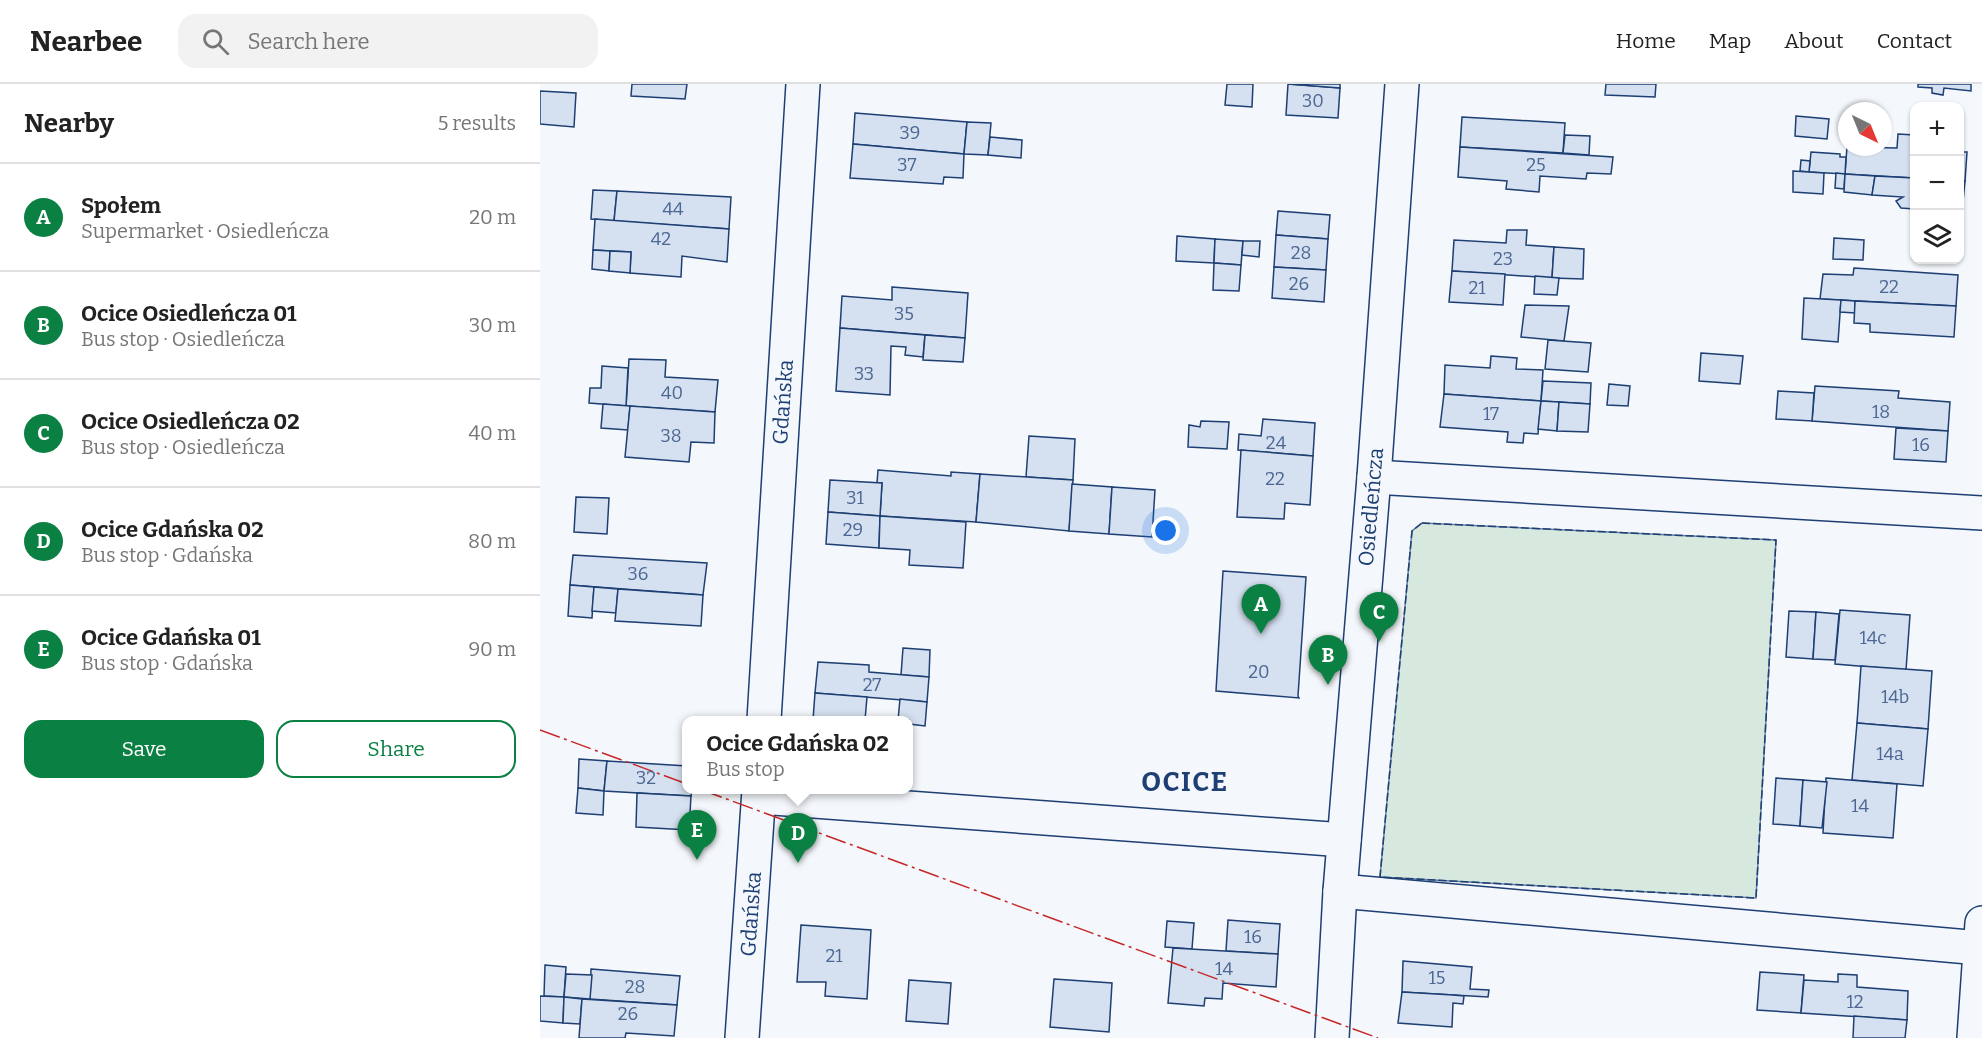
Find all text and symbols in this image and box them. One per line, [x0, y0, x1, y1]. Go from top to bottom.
search box [178, 14, 598, 68]
text: Nearbee [30, 25, 142, 58]
icon: search [199, 25, 232, 58]
text: Search here [247, 28, 370, 55]
text: Home [1616, 28, 1676, 54]
text: Map [1709, 28, 1751, 54]
text: About [1784, 28, 1844, 54]
text: Contact [1877, 28, 1952, 54]
house number: 30 [1302, 90, 1324, 112]
north arrow [1838, 102, 1892, 156]
map controls [1910, 102, 1964, 264]
button: + [1910, 102, 1964, 156]
text: Nearby [24, 108, 114, 139]
text: 5 results [438, 111, 516, 135]
house number: 39 [900, 122, 920, 144]
house number: 37 [897, 154, 917, 176]
house number: 25 [1526, 154, 1546, 176]
button: − [1910, 156, 1964, 210]
text: Społem [81, 192, 161, 219]
house number: 44 [662, 198, 684, 220]
text: A [36, 205, 51, 229]
text: 20 m [469, 205, 516, 229]
button: layers [1910, 210, 1964, 264]
text: Supermarket · Osiedleńcza [81, 219, 329, 243]
house number: 42 [651, 228, 671, 250]
house number: 28 [1291, 242, 1311, 264]
house number: 23 [1493, 248, 1513, 270]
house number: 26 [1289, 273, 1309, 295]
house number: 22 [1879, 276, 1899, 298]
house number: 21 [1468, 277, 1486, 299]
text: Ocice Osiedleńcza 01 [81, 300, 297, 327]
house number: 35 [894, 303, 914, 325]
text: B [37, 313, 50, 337]
text: 30 m [469, 313, 516, 337]
text: Bus stop · Osiedleńcza [81, 327, 285, 351]
street label: Gdańska [767, 358, 799, 445]
house number: 33 [854, 363, 874, 385]
house number: 40 [661, 382, 683, 404]
house number: 18 [1872, 401, 1890, 423]
house number: 17 [1483, 403, 1499, 425]
text: Ocice Osiedleńcza 02 [81, 408, 300, 435]
text: C [37, 421, 50, 445]
text: 40 m [468, 421, 516, 445]
house number: 38 [660, 425, 682, 447]
house number: 24 [1266, 432, 1287, 454]
house number: 16 [1912, 434, 1930, 456]
text: Bus stop · Osiedleńcza [81, 435, 285, 459]
street label: Osiedleńcza [1353, 446, 1389, 567]
house number: 22 [1265, 468, 1285, 490]
house number: 31 [846, 487, 864, 509]
text: Ocice Gdańska 02 [81, 516, 264, 543]
your location [1151, 516, 1180, 545]
house number: 29 [843, 519, 863, 541]
text: D [36, 529, 51, 553]
text: 80 m [468, 529, 516, 553]
text: Bus stop · Gdańska [81, 543, 253, 567]
house number: 36 [628, 563, 648, 585]
pin: A [1242, 584, 1280, 634]
pin: C [1360, 592, 1398, 642]
text: Ocice Gdańska 01 [81, 624, 261, 651]
house number: 14c [1859, 627, 1887, 649]
pin: B [1308, 636, 1348, 685]
text: E [37, 637, 50, 661]
text: 90 m [468, 637, 516, 661]
text: Bus stop · Gdańska [81, 651, 253, 675]
house number: 20 [1248, 661, 1270, 683]
house number: 27 [863, 674, 881, 696]
house number: 14b [1881, 686, 1909, 708]
popup [682, 716, 913, 794]
button: Save [24, 720, 264, 778]
button: Share [276, 720, 516, 778]
text: Ocice Gdańska 02 [706, 730, 889, 757]
house number: 14a [1876, 743, 1904, 765]
text: Bus stop [706, 757, 785, 781]
district label: OCICE [1141, 766, 1229, 798]
house number: 32 [636, 767, 656, 789]
house number: 14 [1851, 795, 1869, 817]
pin: E [678, 810, 716, 860]
pin: D [778, 814, 818, 863]
street label: Gdańska [735, 870, 767, 957]
house number: 16 [1244, 926, 1262, 948]
house number: 21 [825, 945, 843, 967]
house number: 14 [1215, 958, 1233, 980]
house number: 15 [1429, 967, 1445, 989]
house number: 28 [625, 976, 645, 998]
house number: 12 [1846, 991, 1864, 1013]
house number: 26 [618, 1003, 638, 1025]

